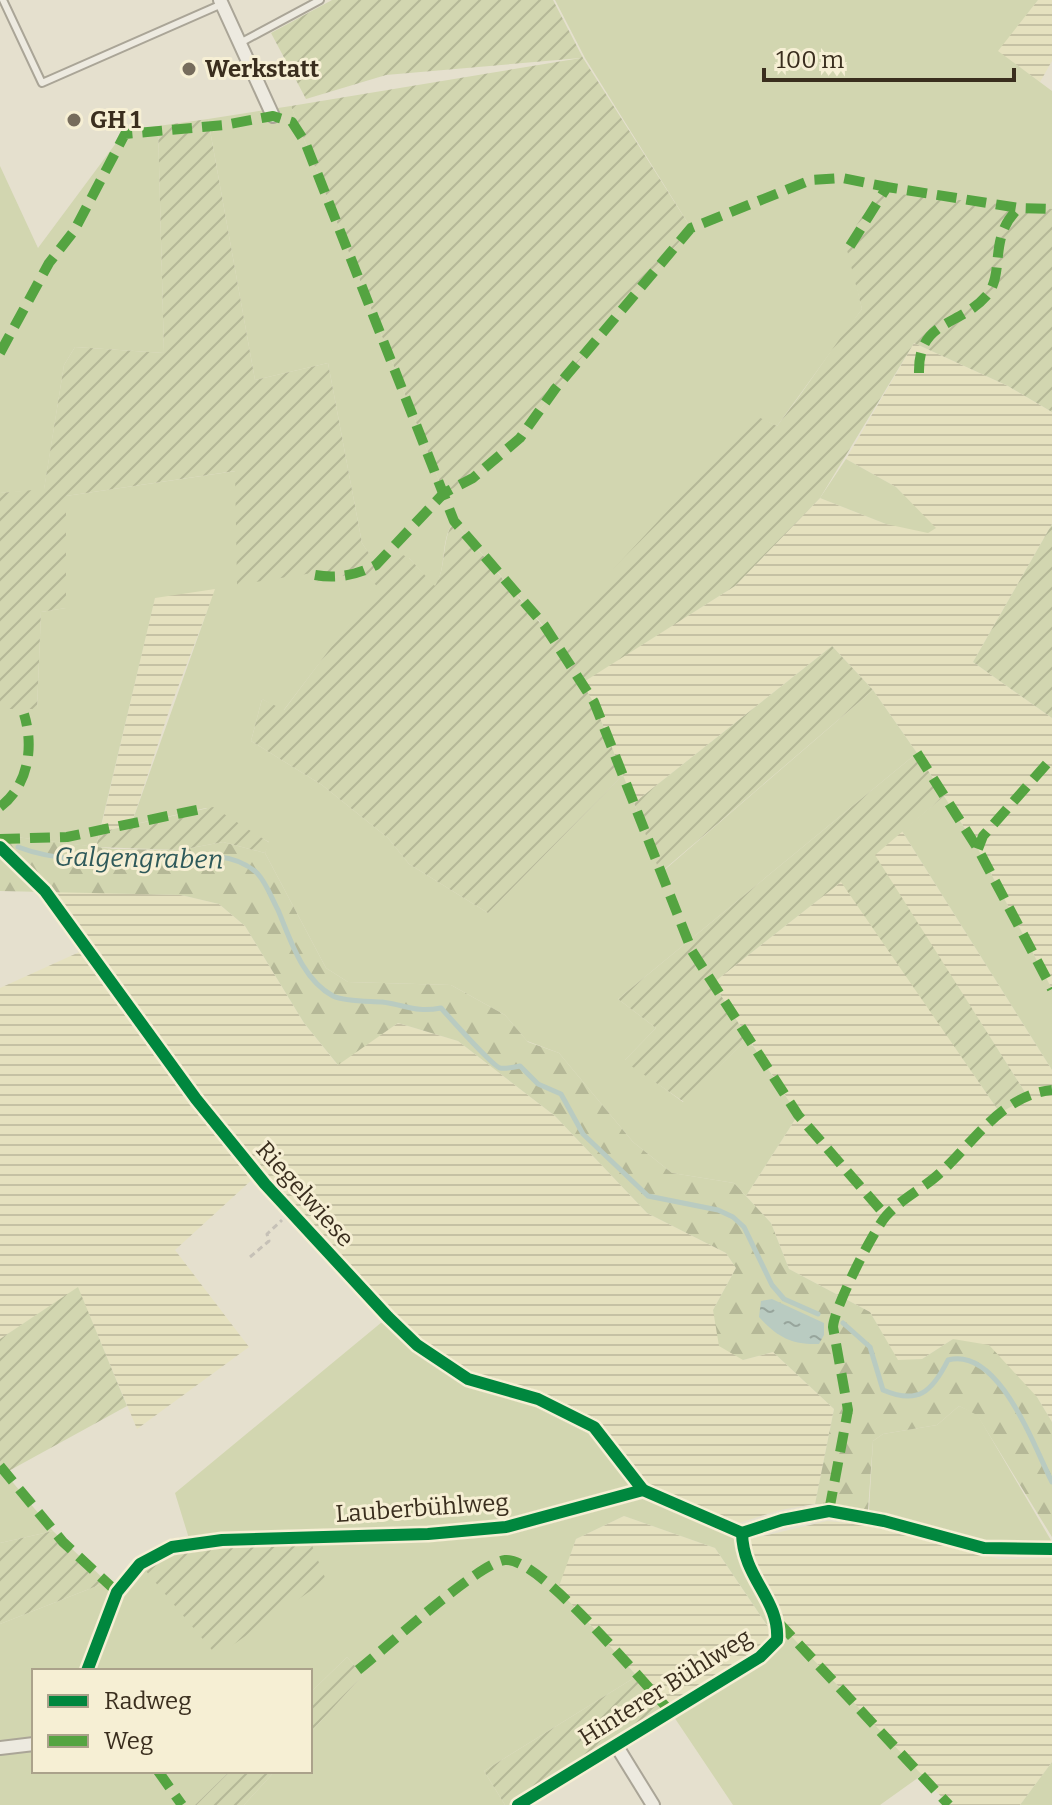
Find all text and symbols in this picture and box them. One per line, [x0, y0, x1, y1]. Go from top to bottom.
scale bar [764, 32, 1014, 82]
text: 100 m [776, 46, 844, 74]
place label: Werkstatt [205, 55, 320, 83]
marker: Werkstatt [180, 60, 198, 78]
place label: GH 1 [90, 106, 141, 134]
marker: GH 1 [65, 111, 83, 129]
water label: Galgengraben [54, 842, 224, 875]
street label: Riegelwiese [250, 1135, 360, 1253]
street label: Lauberbühlweg [334, 1488, 510, 1528]
street label: Hinterer Bühlweg [574, 1623, 756, 1751]
legend [32, 1669, 312, 1773]
text: Radweg [104, 1687, 192, 1715]
text: Weg [104, 1727, 153, 1755]

